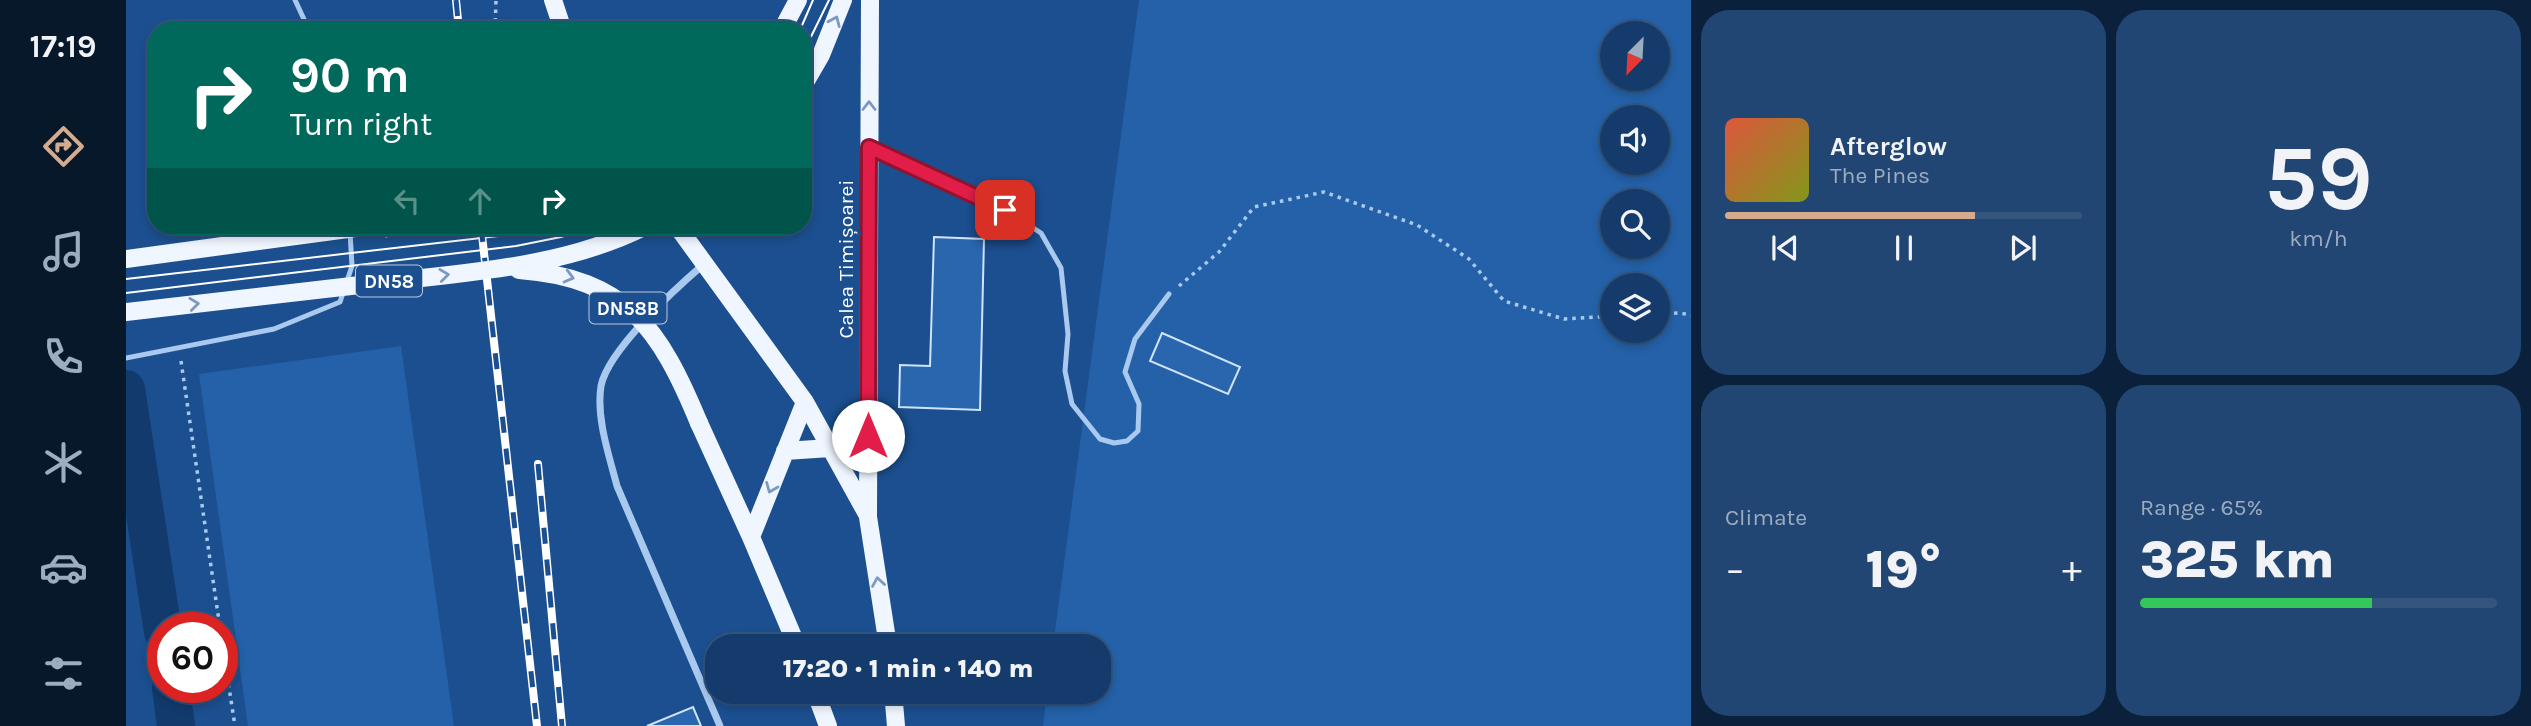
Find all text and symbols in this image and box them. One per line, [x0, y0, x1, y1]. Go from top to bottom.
one-way arrow [827, 16, 841, 29]
north arrow [1600, 21, 1670, 91]
map controls [1600, 21, 1670, 343]
text: 17:19 [30, 28, 96, 65]
text: 90 m [290, 47, 410, 104]
icon: right [175, 49, 266, 140]
one-way arrow [861, 100, 877, 111]
button: sound [1600, 105, 1670, 175]
text: Turn right [290, 106, 432, 143]
icon: directions [39, 122, 88, 171]
text: 59 [2264, 126, 2373, 232]
text: Afterglow [1830, 131, 1947, 162]
text: The Pines [1830, 162, 1930, 189]
street label: Calea Timișoarei [834, 179, 858, 339]
pin [975, 180, 1035, 240]
icon: left [388, 182, 426, 220]
icon: ahead [461, 182, 499, 220]
icon: right [534, 182, 572, 220]
button: search [1600, 189, 1670, 259]
icon: arrive [986, 191, 1024, 229]
text: km/h [2289, 225, 2348, 252]
icon: music [39, 227, 88, 276]
icon: previous [1766, 229, 1804, 267]
icon: pause [1885, 229, 1923, 267]
icon: next [2004, 229, 2042, 267]
road number: DN58 [356, 266, 422, 296]
one-way arrow [439, 268, 450, 283]
one-way arrow [563, 269, 575, 283]
button: layers [1600, 273, 1670, 343]
road number: DN58B [589, 292, 666, 324]
one-way arrow [189, 297, 200, 312]
icon: phone [39, 332, 88, 381]
position arrow [831, 399, 905, 473]
icon: climate [39, 438, 88, 487]
one-way arrow [765, 481, 779, 493]
text: Range · 65% [2140, 494, 2263, 521]
text: Climate [1725, 504, 1807, 531]
text: 325 km [2140, 529, 2335, 590]
text: 19° [1865, 539, 1942, 600]
icon: car [39, 543, 88, 592]
text: − [1725, 547, 1745, 592]
text: + [2062, 547, 2082, 592]
one-way arrow [871, 576, 886, 587]
speed limit sign: 60 [147, 612, 238, 703]
icon: filters [39, 649, 88, 698]
text: 17:20 · 1 min · 140 m [782, 653, 1034, 684]

